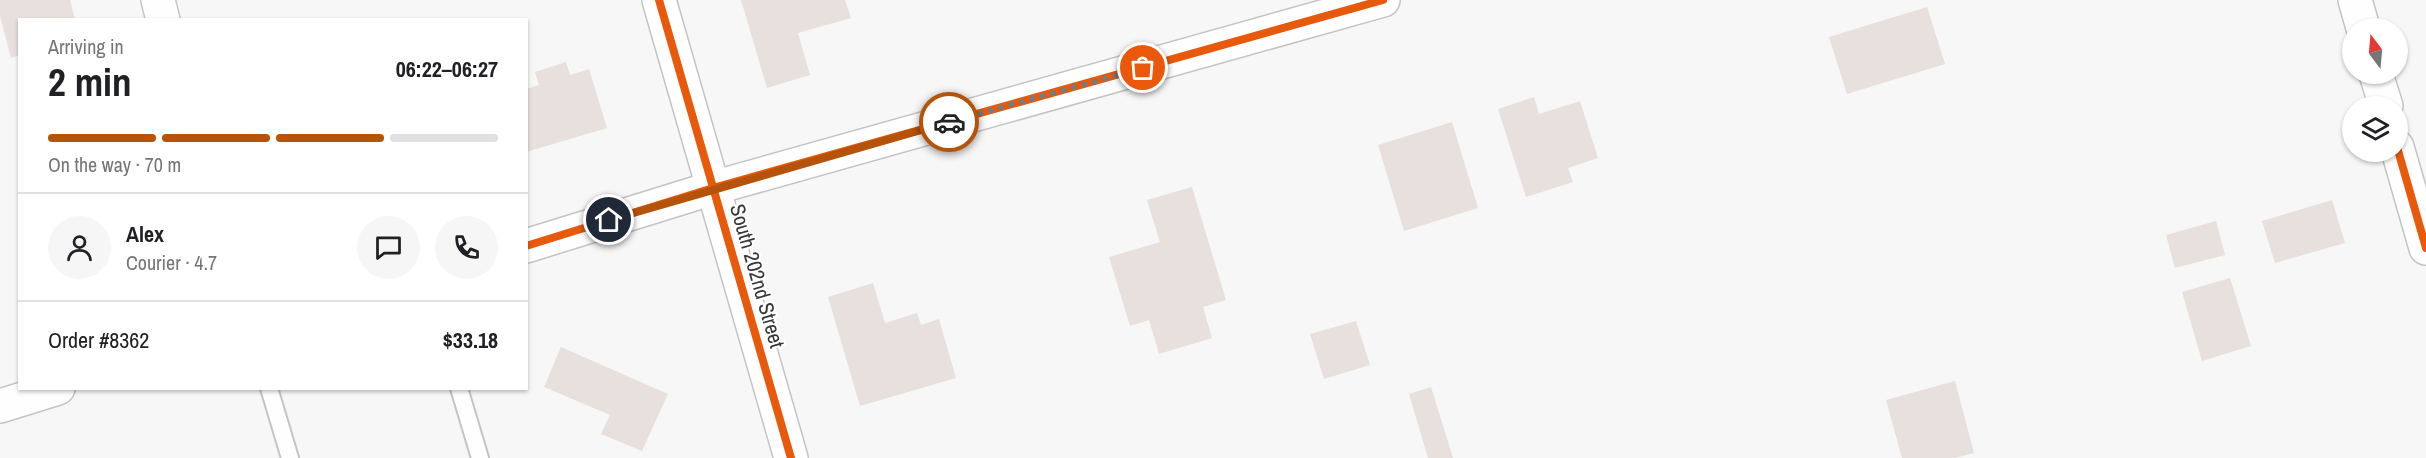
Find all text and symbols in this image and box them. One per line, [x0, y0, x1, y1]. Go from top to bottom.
north arrow [2342, 18, 2408, 84]
map controls [2342, 18, 2408, 162]
text: Arriving in [48, 33, 124, 60]
pin [1117, 42, 1168, 93]
icon: bag [1126, 51, 1159, 84]
text: 06:22–06:27 [396, 54, 498, 84]
text: 2 min [48, 56, 132, 108]
courier [919, 92, 979, 152]
button: layers [2342, 96, 2408, 162]
icon: car [933, 106, 966, 139]
text: On the way · 70 m [48, 151, 181, 178]
pin [583, 194, 634, 245]
street label: South 202nd Street [723, 201, 792, 351]
icon: home [592, 203, 625, 236]
button: person [48, 216, 111, 279]
button: chat [357, 216, 420, 279]
button: phone [435, 216, 498, 279]
text: Alex [126, 219, 164, 249]
text: Courier · 4.7 [126, 249, 217, 276]
text: Order #8362 [48, 325, 149, 355]
text: $33.18 [443, 325, 498, 355]

